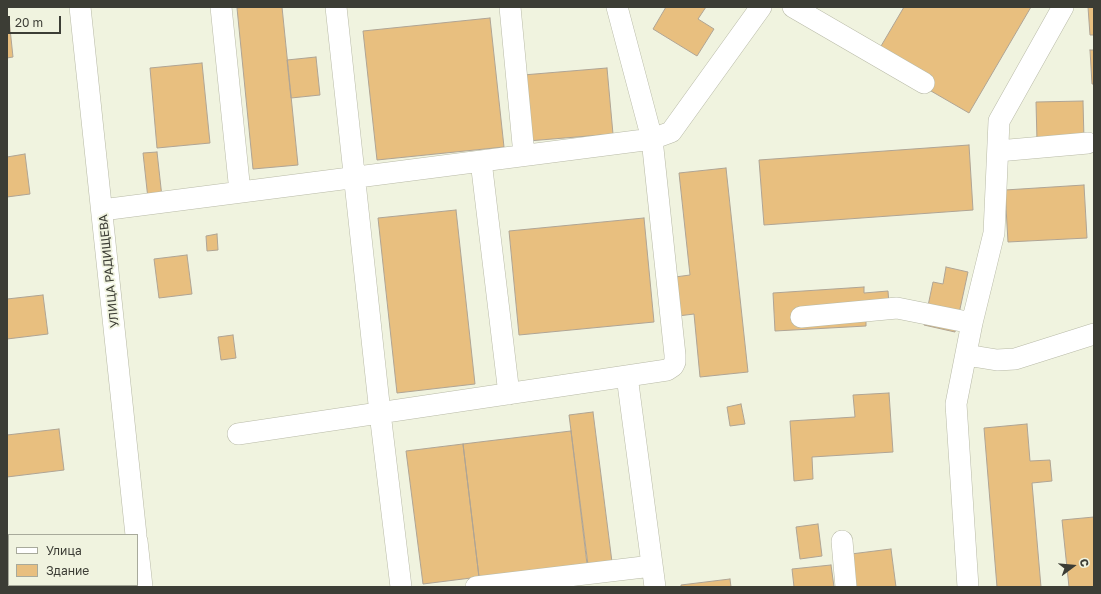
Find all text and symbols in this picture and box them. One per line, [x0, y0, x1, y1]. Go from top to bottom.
scale bar [10, 8, 63, 34]
text: 20 m [15, 15, 43, 30]
street label: УЛИЦА РАДИЩЕВА [96, 214, 122, 328]
legend [8, 534, 138, 586]
text: Улица [46, 543, 82, 558]
north arrow [1053, 546, 1093, 586]
text: С [1078, 557, 1092, 568]
text: Здание [46, 563, 89, 578]

